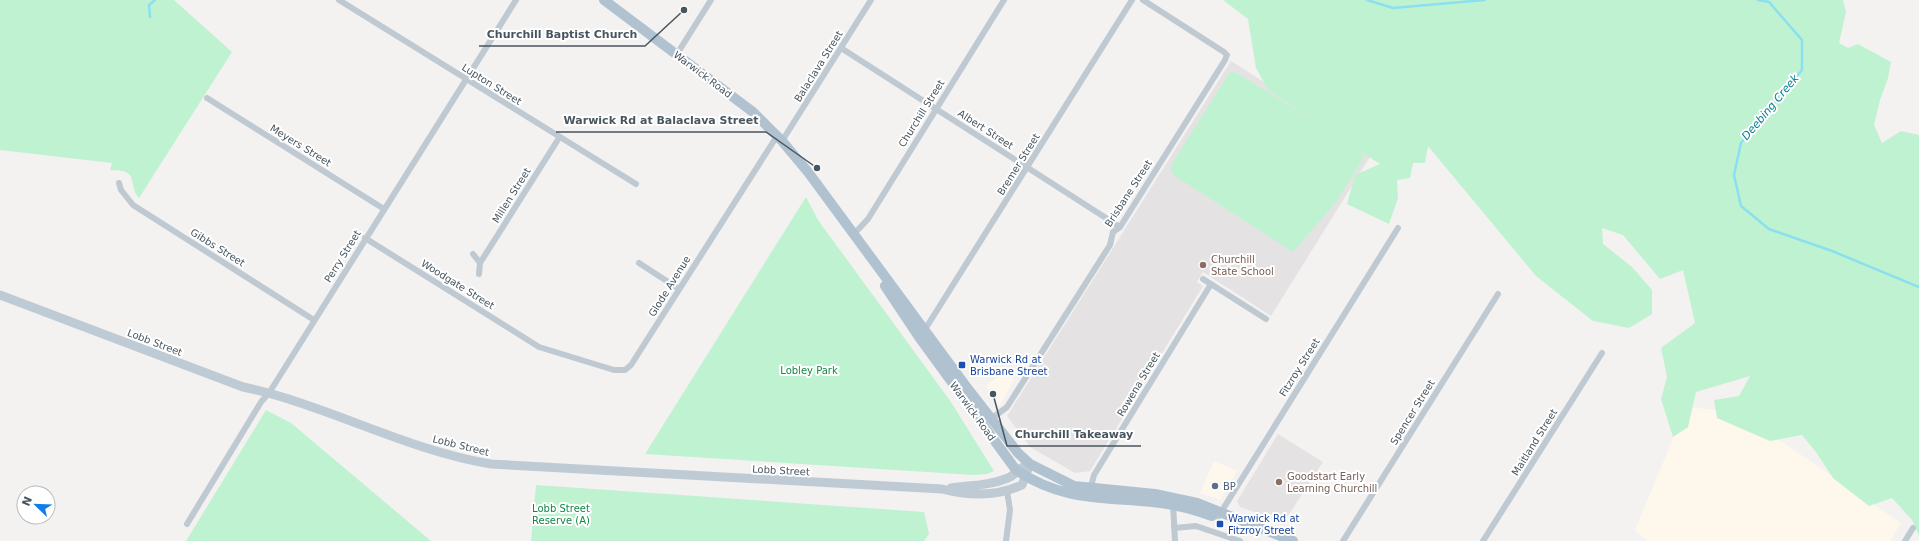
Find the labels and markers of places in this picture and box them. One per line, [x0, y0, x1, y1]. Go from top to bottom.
callout: Churchill Baptist Church [479, 23, 645, 46]
callout: Warwick Rd at Balaclava Street [556, 109, 766, 132]
place label: Churchill State School [1211, 254, 1274, 277]
marker: Churchill State School [1198, 260, 1208, 270]
place label: Warwick Rd at Brisbane Street [970, 354, 1048, 377]
marker: Warwick Rd at Brisbane Street [957, 360, 967, 370]
callout: Churchill Takeaway [1007, 423, 1141, 446]
place label: Goodstart Early Learning Churchill [1287, 471, 1377, 494]
marker: Goodstart Early Learning Churchill [1274, 477, 1284, 487]
marker: BP [1210, 481, 1220, 491]
place label: BP [1223, 481, 1236, 492]
place label: Warwick Rd at Fitzroy Street [1228, 513, 1300, 536]
marker: Warwick Rd at Fitzroy Street [1215, 519, 1225, 529]

